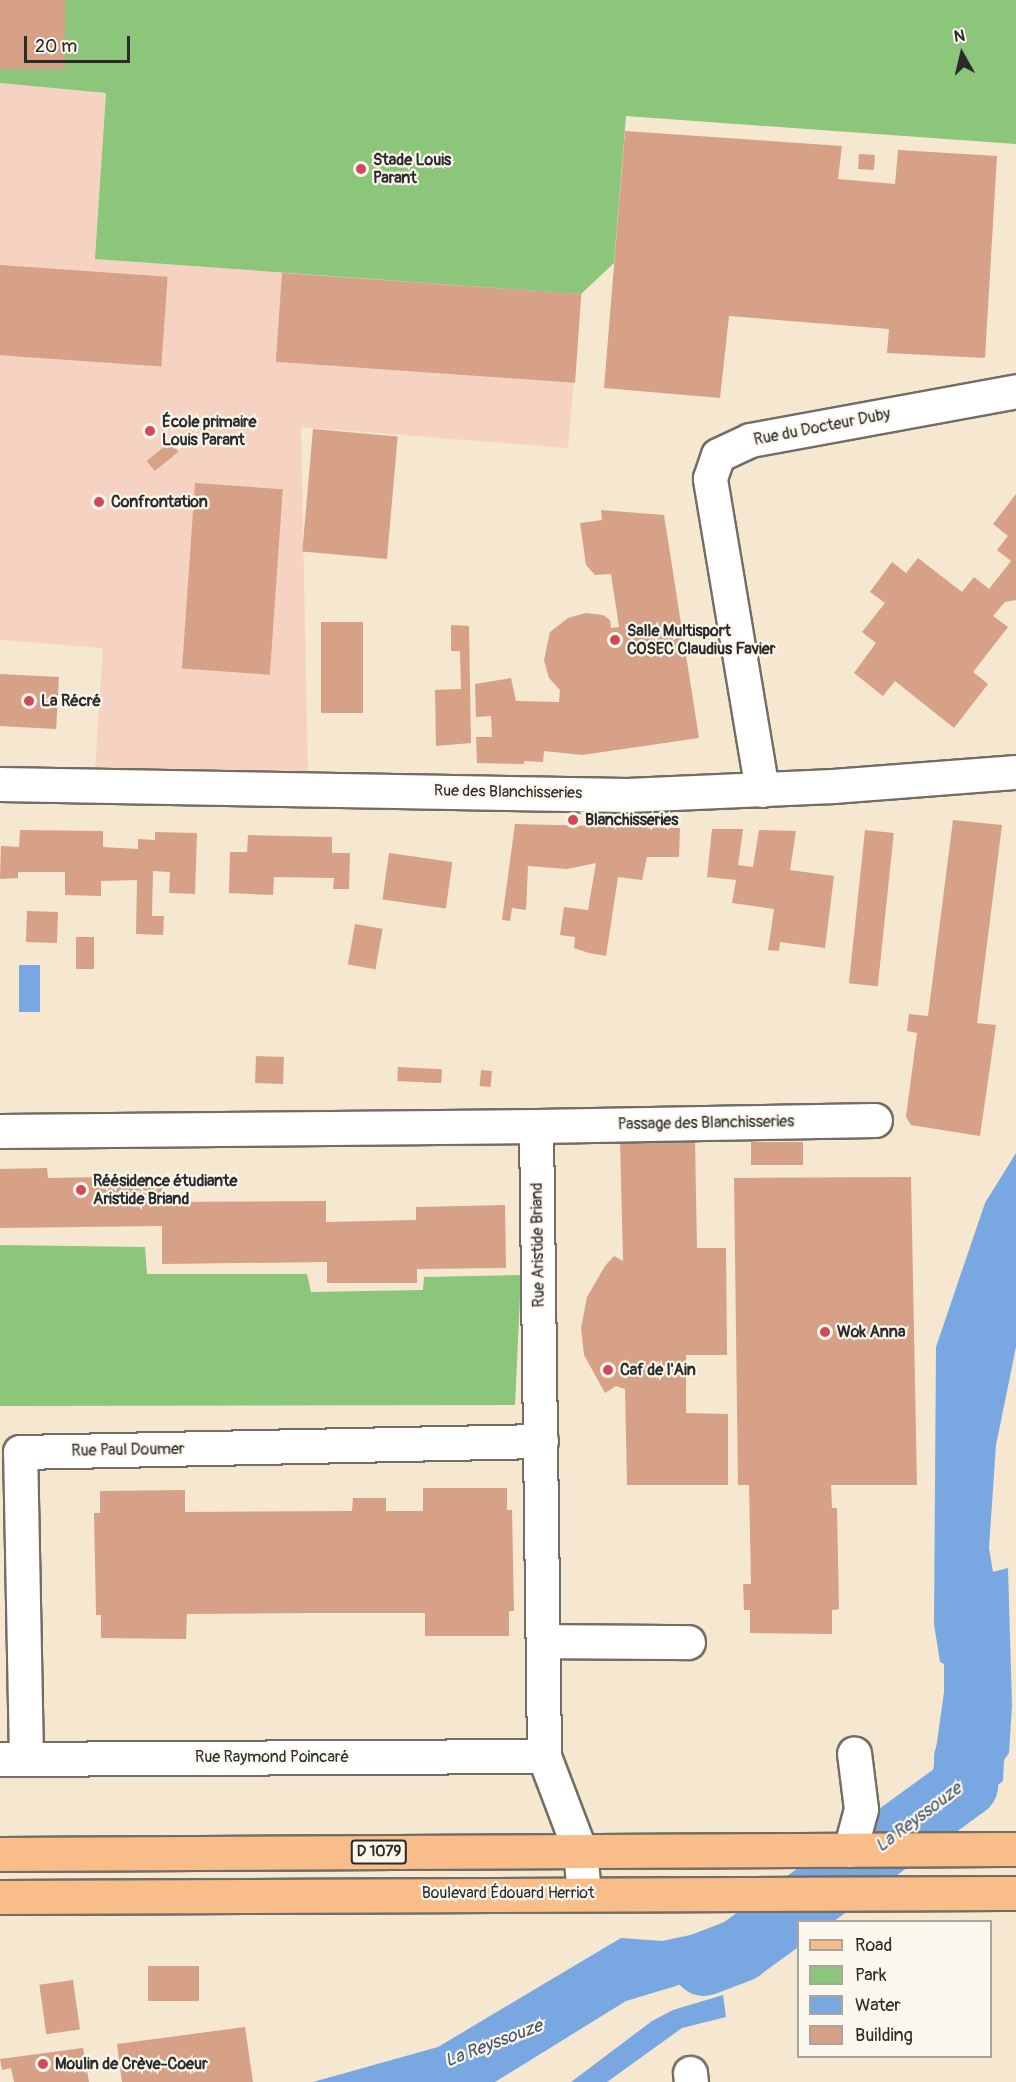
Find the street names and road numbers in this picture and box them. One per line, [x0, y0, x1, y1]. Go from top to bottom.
street label: Rue du Docteur Duby [752, 404, 892, 450]
street label: Rue des Blanchisseries [434, 781, 582, 803]
street label: Passage des Blanchisseries [618, 1112, 794, 1134]
street label: Rue Aristide Briand [527, 1182, 549, 1308]
street label: Rue Paul Doumer [71, 1439, 185, 1461]
street label: Rue Raymond Poincaré [195, 1747, 349, 1767]
road number: D 1079 [350, 1840, 407, 1864]
street label: Boulevard Édouard Herriot [422, 1883, 594, 1903]

